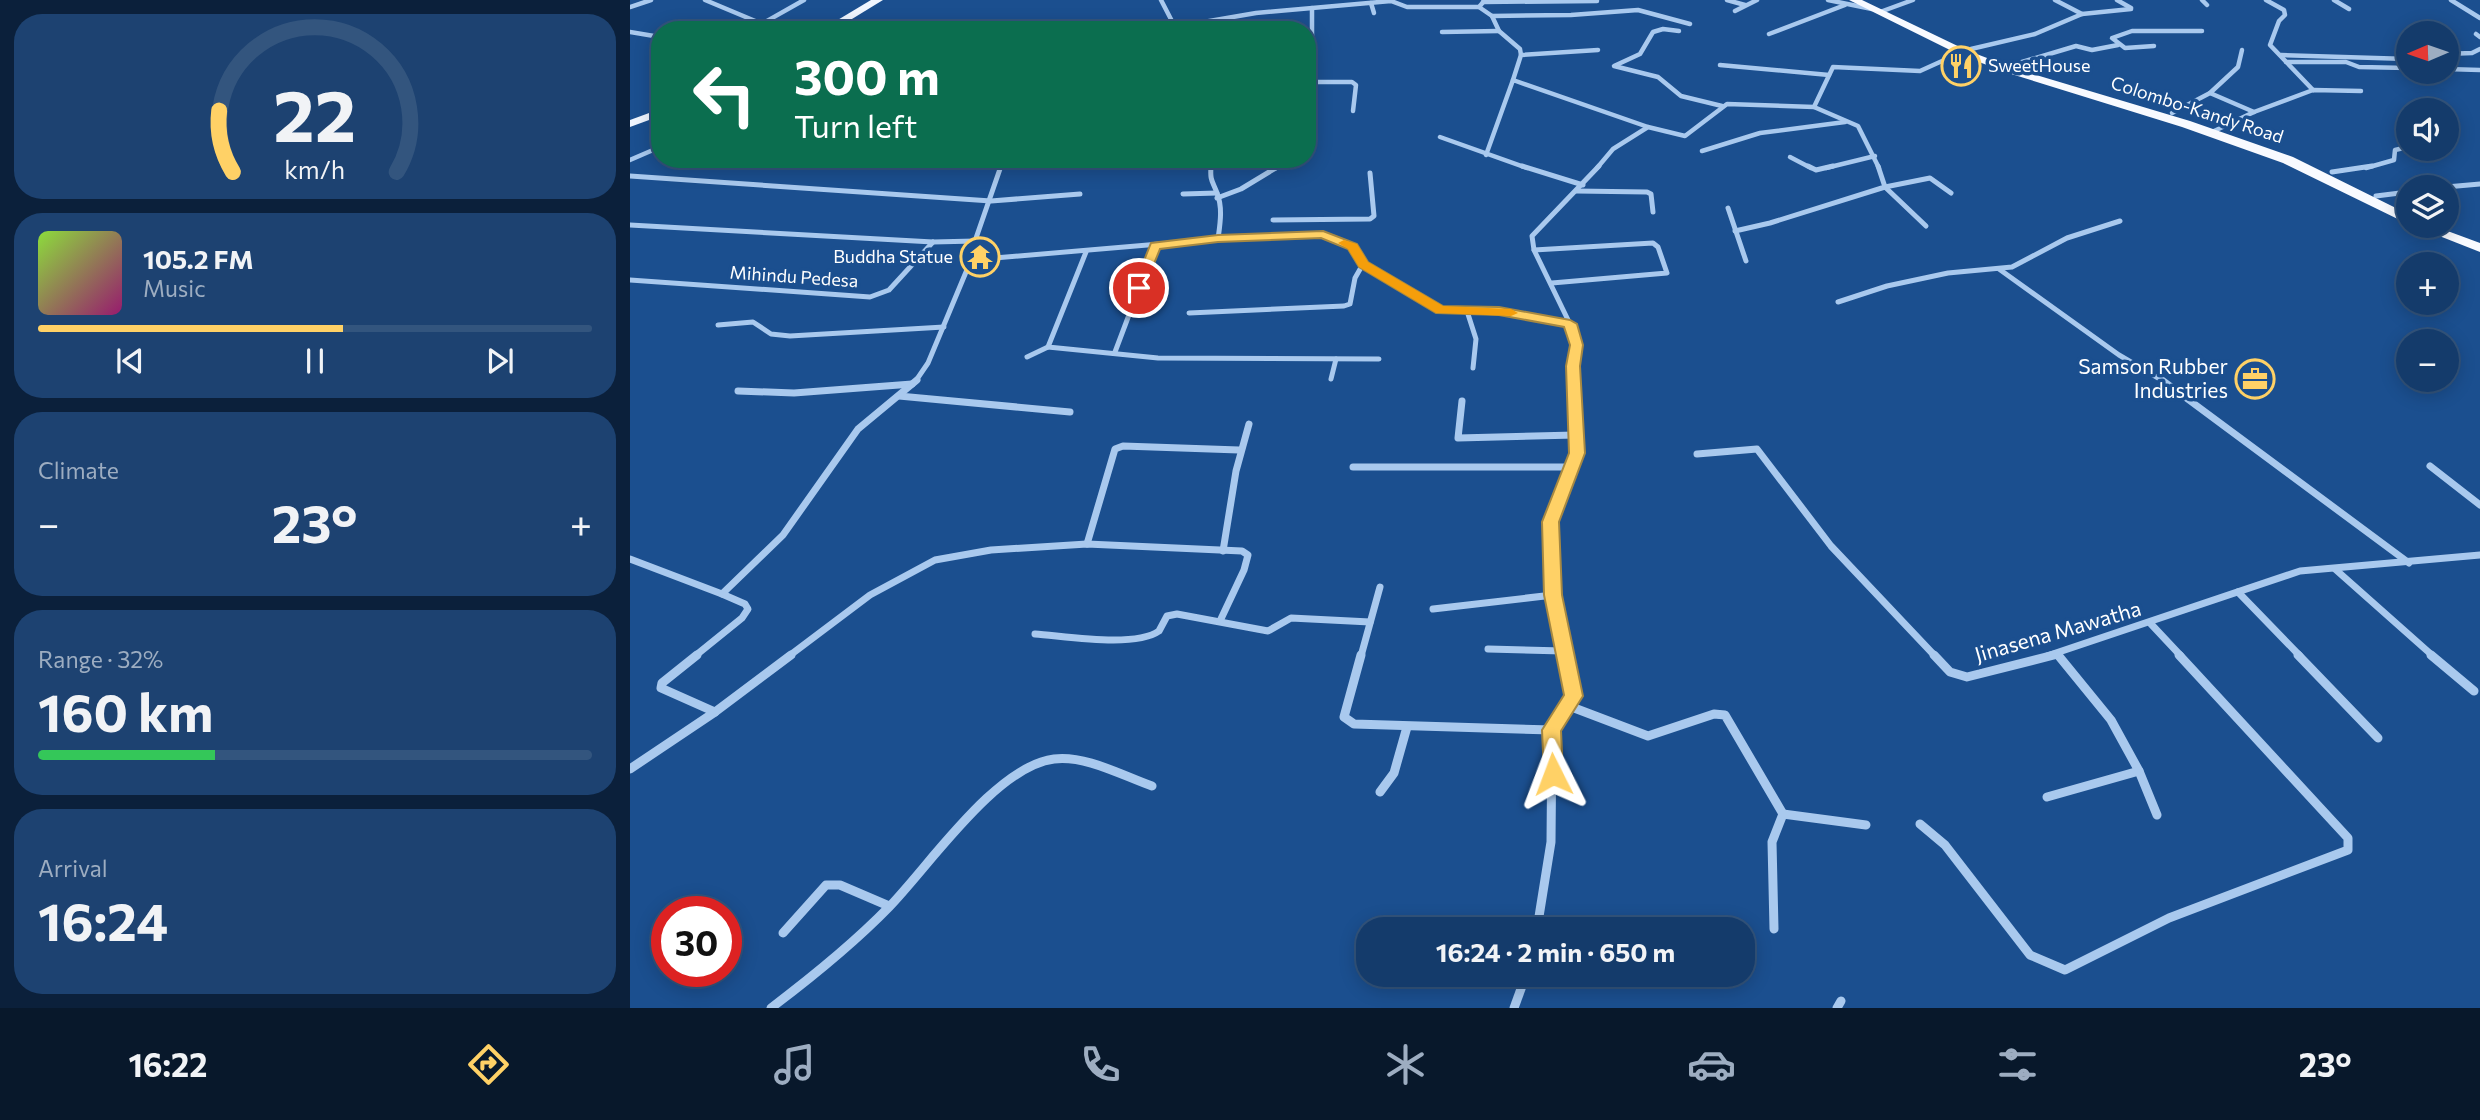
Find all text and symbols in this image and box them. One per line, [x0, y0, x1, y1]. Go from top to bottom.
north arrow [2396, 21, 2459, 84]
map controls [2396, 21, 2459, 392]
text: 300 m [794, 45, 940, 105]
restaurant icon: SweetHouse [1940, 45, 1982, 87]
icon: left [679, 49, 770, 140]
place label: SweetHouse [1988, 54, 2090, 76]
text: 22 [274, 69, 356, 158]
street label: Colombo-Kandy Road [2108, 71, 2286, 147]
button: sound [2396, 98, 2459, 161]
text: Turn left [794, 105, 918, 145]
text: km/h [285, 154, 345, 184]
button: layers [2396, 175, 2459, 238]
temple icon: Buddha Statue [959, 236, 1001, 278]
text: 105.2 FM [143, 243, 254, 274]
place label: Buddha Statue [833, 245, 953, 267]
button: + [2396, 252, 2459, 315]
pin [1109, 258, 1169, 318]
street label: Mihindu Pedesa [729, 261, 859, 291]
icon: arrive [1120, 269, 1158, 307]
text: Music [143, 274, 206, 302]
button: − [2396, 329, 2459, 392]
icon: previous [111, 342, 149, 380]
icon: pause [296, 342, 334, 380]
icon: next [481, 342, 519, 380]
place label: Samson Rubber Industries [2078, 353, 2228, 402]
office icon: Samson Rubber Industries [2234, 358, 2276, 400]
text: Climate [38, 456, 119, 484]
text: 23° [272, 490, 358, 554]
text: − [38, 499, 60, 546]
text: + [570, 499, 592, 546]
street label: Jinasena Mawatha [1971, 595, 2144, 666]
text: Range · 32% [38, 645, 163, 673]
text: 160 km [38, 679, 213, 743]
position arrow [1516, 737, 1590, 811]
text: Arrival [38, 854, 108, 882]
text: 16:24 [38, 888, 168, 952]
speed limit sign: 30 [651, 896, 742, 987]
text: 16:24 · 2 min · 650 m [1436, 936, 1675, 967]
icon: directions [464, 1040, 513, 1089]
icon: music [770, 1040, 819, 1089]
icon: phone [1076, 1040, 1125, 1089]
icon: climate [1381, 1040, 1430, 1089]
icon: car [1687, 1040, 1736, 1089]
icon: filters [1993, 1040, 2042, 1089]
text: 16:22 [128, 1044, 207, 1084]
text: 23° [2299, 1044, 2352, 1084]

